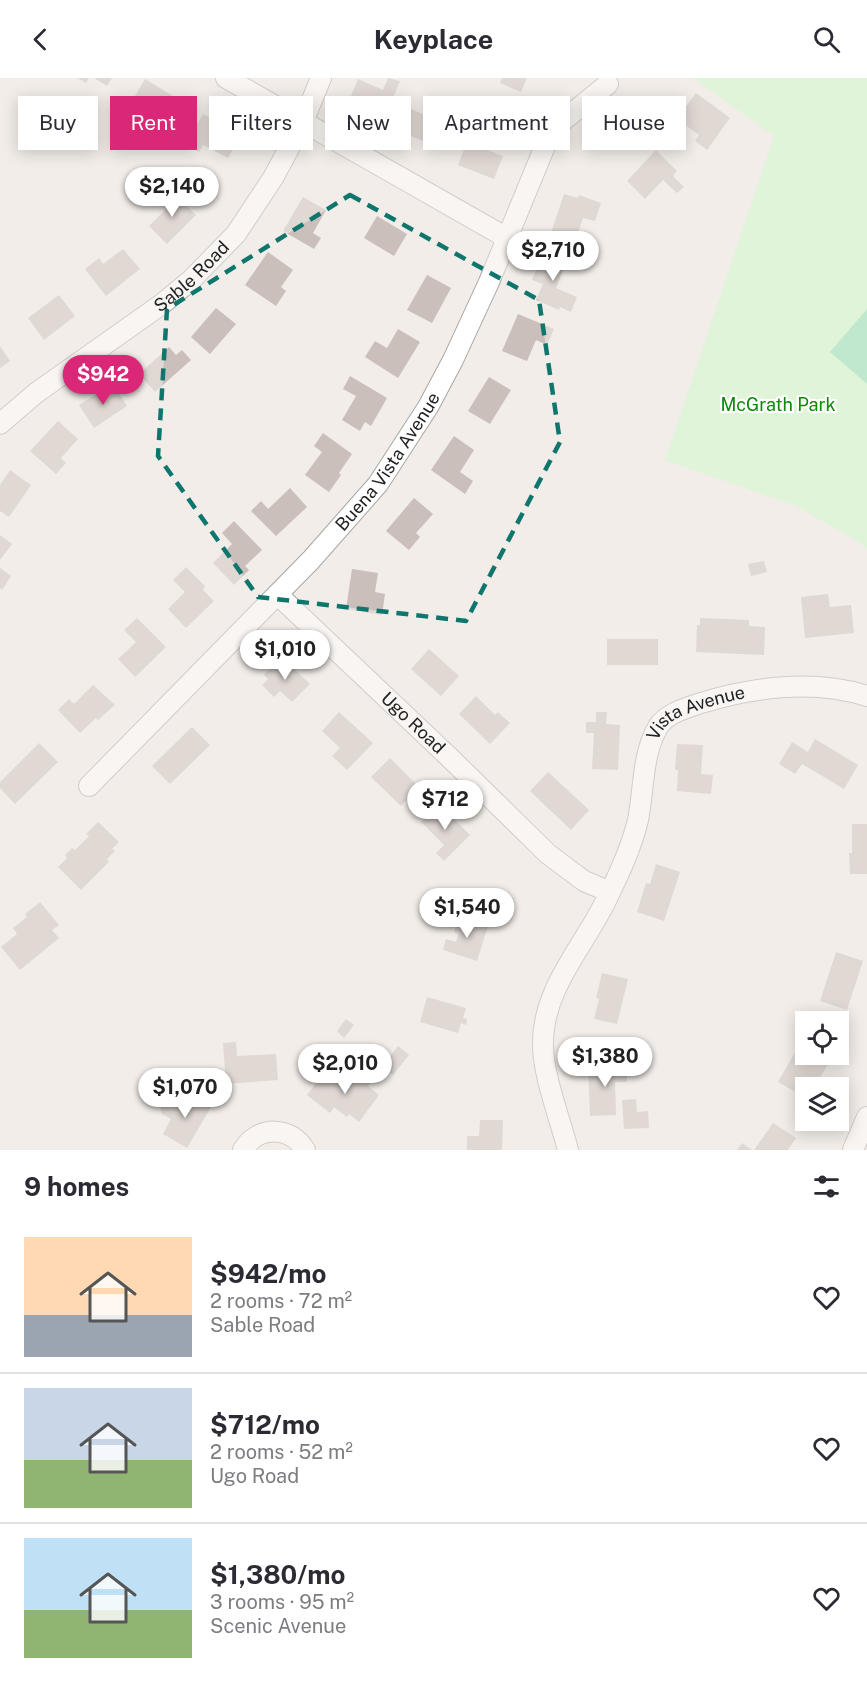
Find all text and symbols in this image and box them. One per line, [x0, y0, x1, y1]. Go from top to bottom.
icon: back [24, 23, 57, 56]
text: Keyplace [374, 23, 493, 55]
icon: search [810, 23, 843, 56]
chip: Buy [18, 96, 98, 150]
chip: Rent [110, 96, 197, 150]
chip: Filters [209, 96, 313, 150]
chip: New [325, 96, 411, 150]
chip: Apartment [423, 96, 570, 150]
chip: House [582, 96, 686, 150]
pin: $2,140 [123, 167, 221, 218]
text: $2,140 [139, 174, 205, 198]
pin: $2,710 [504, 231, 602, 282]
street label: Sable Road [150, 237, 233, 316]
text: $2,710 [521, 238, 585, 262]
pin: $942 [67, 355, 139, 406]
text: $942 [77, 362, 129, 386]
street label: Buena Vista Avenue [331, 389, 444, 535]
park label: McGrath Park [720, 394, 836, 415]
pin: $1,010 [236, 630, 334, 681]
text: $1,010 [254, 637, 316, 661]
street label: Vista Avenue [642, 681, 747, 743]
street label: Ugo Road [377, 687, 450, 758]
pin: $712 [409, 780, 481, 831]
text: $712 [421, 787, 469, 811]
pin: $1,540 [418, 888, 516, 939]
text: $1,540 [433, 895, 501, 919]
map controls [795, 1011, 849, 1131]
button: locate [795, 1011, 849, 1065]
pin: $1,380 [556, 1037, 654, 1088]
pin: $2,010 [296, 1044, 394, 1095]
text: $1,380 [571, 1044, 639, 1068]
text: $2,010 [312, 1051, 378, 1075]
pin: $1,070 [136, 1068, 234, 1119]
text: $1,070 [152, 1075, 218, 1099]
button: layers [795, 1077, 849, 1131]
icon: filters [810, 1170, 843, 1203]
text: 9 homes [24, 1171, 129, 1202]
text: $942/mo [210, 1258, 326, 1289]
icon: home [72, 1261, 144, 1333]
icon: heart [810, 1281, 843, 1314]
text: 2 rooms · 72 m² [210, 1289, 352, 1313]
text: Sable Road [210, 1313, 315, 1337]
text: $712/mo [210, 1409, 320, 1440]
icon: home [72, 1412, 144, 1484]
icon: heart [810, 1432, 843, 1465]
text: 2 rooms · 52 m² [210, 1440, 353, 1464]
text: Ugo Road [210, 1464, 299, 1488]
text: $1,380/mo [210, 1559, 346, 1590]
icon: home [72, 1562, 144, 1634]
icon: heart [810, 1582, 843, 1615]
text: 3 rooms · 95 m² [210, 1590, 354, 1614]
text: Scenic Avenue [210, 1614, 346, 1638]

